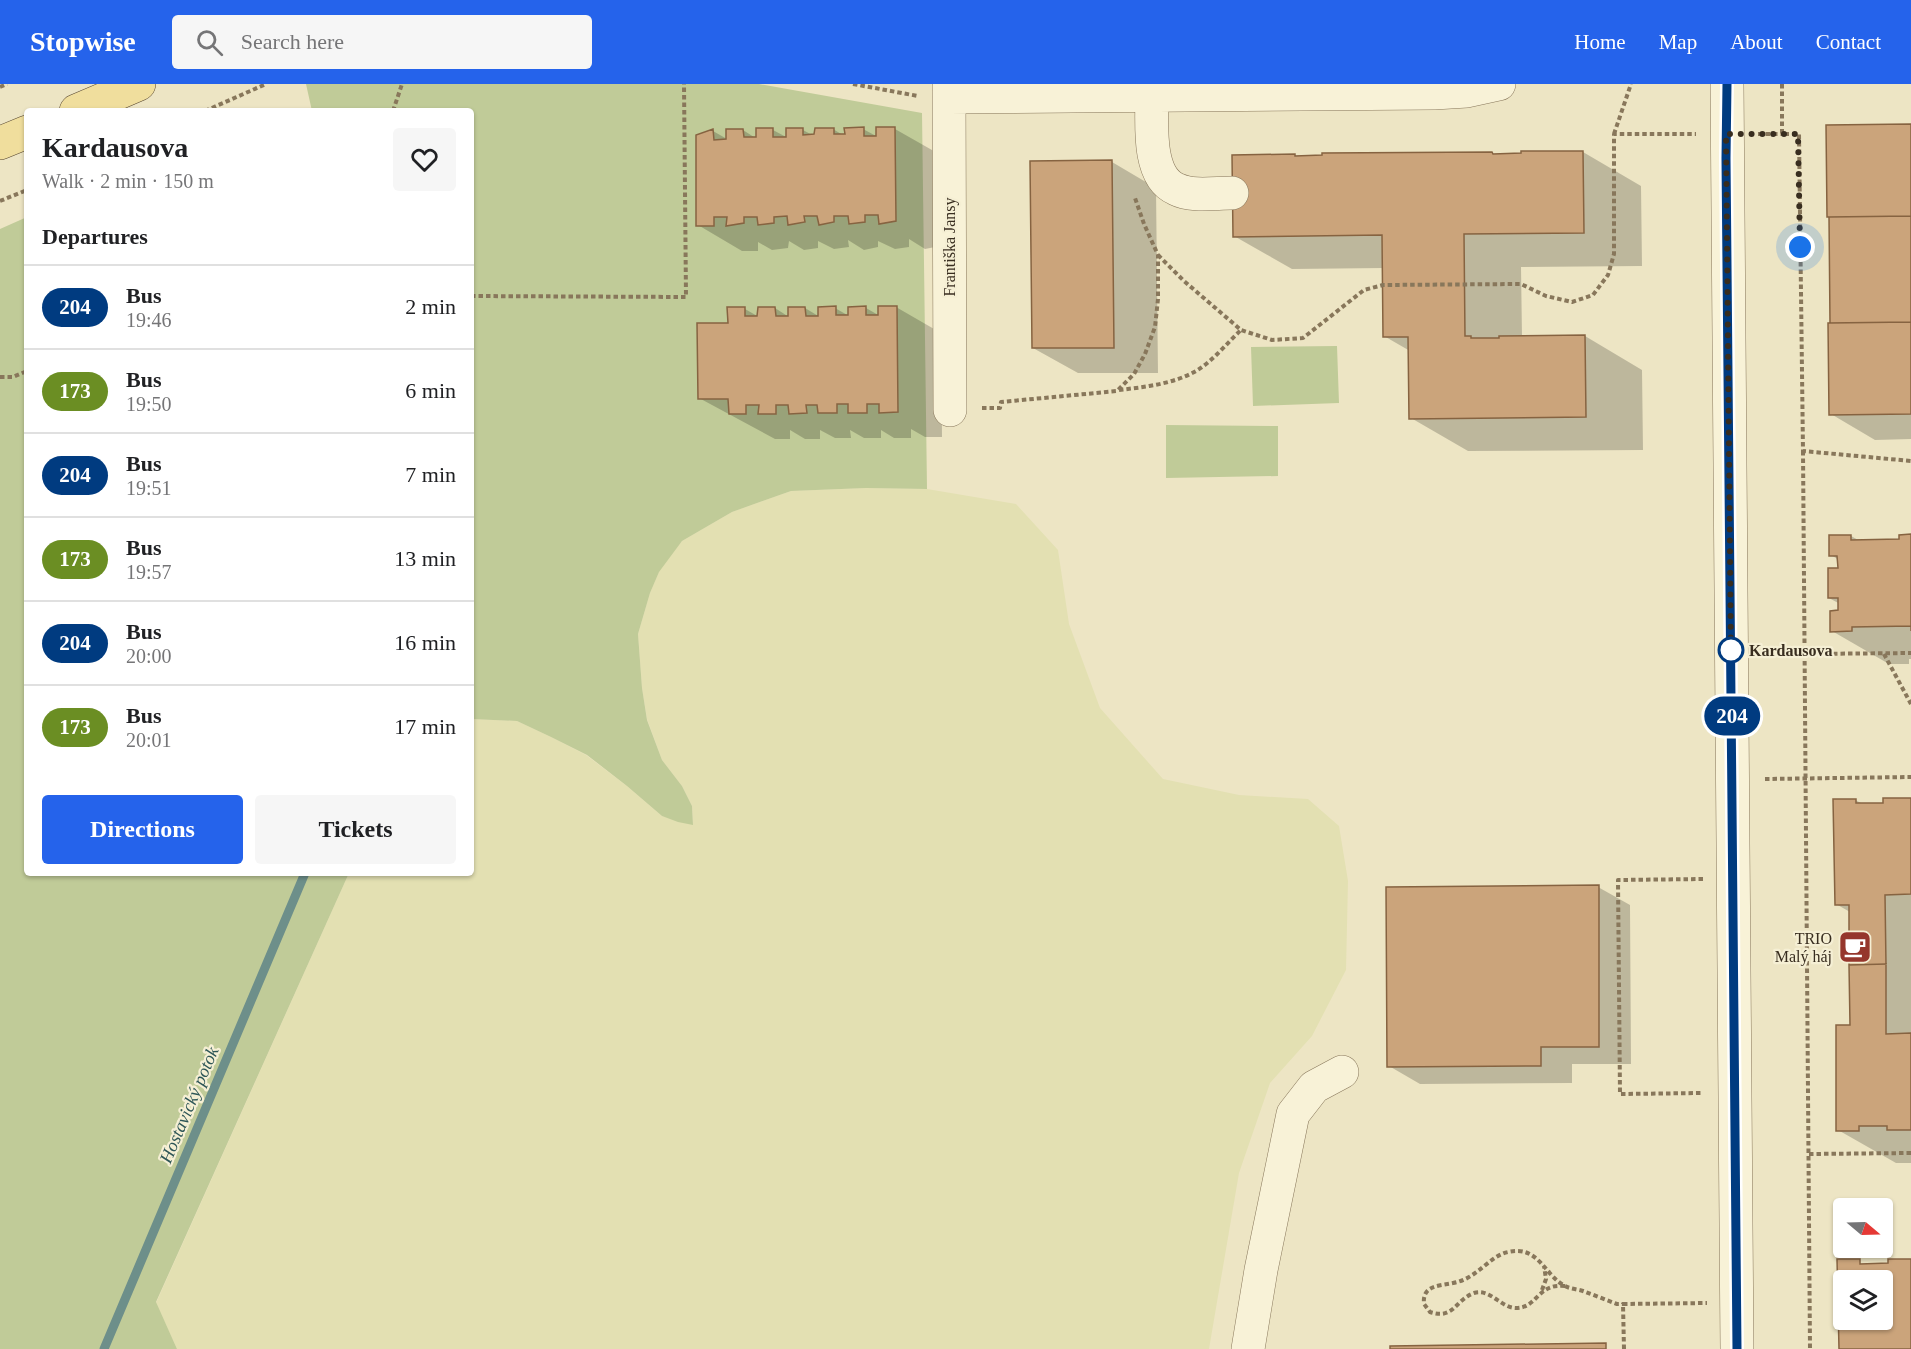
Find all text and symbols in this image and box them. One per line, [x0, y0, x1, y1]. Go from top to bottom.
search box [172, 15, 592, 69]
text: Stopwise [30, 26, 136, 57]
icon: search [193, 26, 226, 59]
text: Search here [241, 29, 344, 54]
text: Home [1574, 30, 1626, 54]
text: Map [1659, 30, 1697, 54]
text: About [1730, 30, 1783, 54]
text: Contact [1816, 30, 1881, 54]
button: heart [393, 128, 456, 191]
text: Kardausova [42, 132, 188, 163]
text: Walk · 2 min · 150 m [42, 170, 214, 192]
street label: Františka Jansy [941, 197, 959, 297]
text: Departures [42, 224, 148, 249]
your location [1785, 232, 1815, 262]
text: Bus [126, 283, 161, 308]
text: 2 min [405, 294, 456, 319]
text: 204 [59, 295, 91, 319]
text: 19:46 [126, 309, 172, 331]
text: Bus [126, 367, 161, 392]
text: 6 min [405, 378, 456, 403]
text: 173 [59, 379, 91, 403]
text: 19:50 [126, 393, 172, 415]
text: Bus [126, 451, 161, 476]
text: 7 min [405, 462, 456, 487]
text: 204 [59, 463, 91, 487]
text: 19:51 [126, 477, 172, 499]
text: Bus [126, 535, 161, 560]
text: 13 min [394, 546, 456, 571]
text: 173 [59, 547, 91, 571]
text: 19:57 [126, 561, 172, 583]
text: Bus [126, 619, 161, 644]
text: 16 min [394, 630, 456, 655]
text: 204 [59, 631, 91, 655]
marker: Kardausova [1718, 637, 1744, 663]
place label: Kardausova [1749, 642, 1833, 659]
text: 20:00 [126, 645, 172, 667]
line badge: 204 [1698, 696, 1766, 736]
text: Bus [126, 703, 161, 728]
text: 204 [1716, 704, 1748, 728]
text: 17 min [394, 714, 456, 739]
text: 173 [59, 715, 91, 739]
text: 20:01 [126, 729, 172, 751]
button: Directions [42, 795, 243, 864]
button: Tickets [255, 795, 456, 864]
cafe icon: TRIO Malý háj [1837, 929, 1873, 965]
place label: TRIO Malý háj [1775, 930, 1832, 966]
water label: Hostavický potok [155, 1043, 223, 1167]
north arrow [1833, 1198, 1893, 1258]
map controls [1833, 1198, 1893, 1330]
button: layers [1833, 1270, 1893, 1330]

